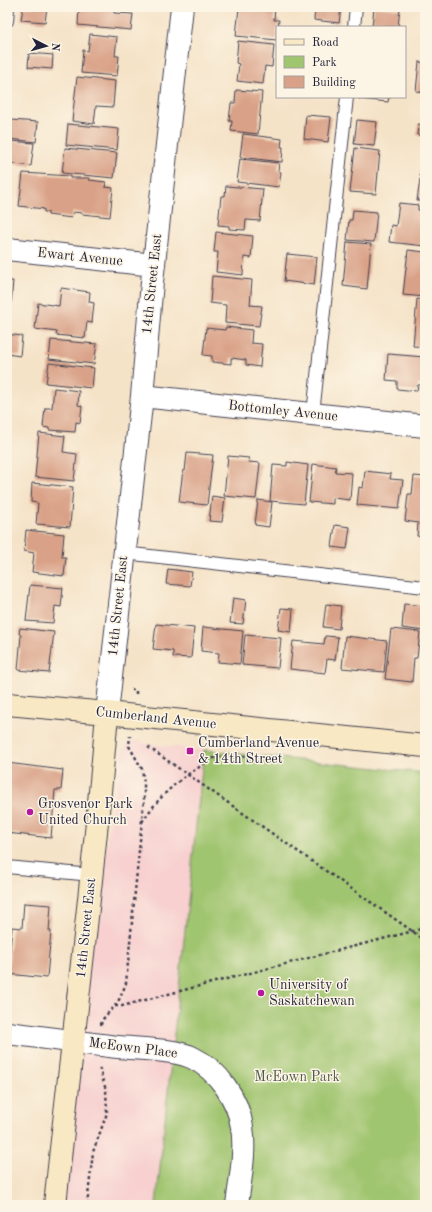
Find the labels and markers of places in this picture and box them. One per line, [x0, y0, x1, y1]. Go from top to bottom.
place label: Cumberland Avenue & 14th Street [198, 736, 319, 766]
marker: Cumberland Avenue & 14th Street [185, 746, 195, 756]
place label: Grosvenor Park United Church [38, 797, 133, 827]
marker: Grosvenor Park United Church [25, 807, 35, 817]
place label: University of Saskatchewan [269, 978, 355, 1008]
marker: University of Saskatchewan [256, 988, 266, 998]

